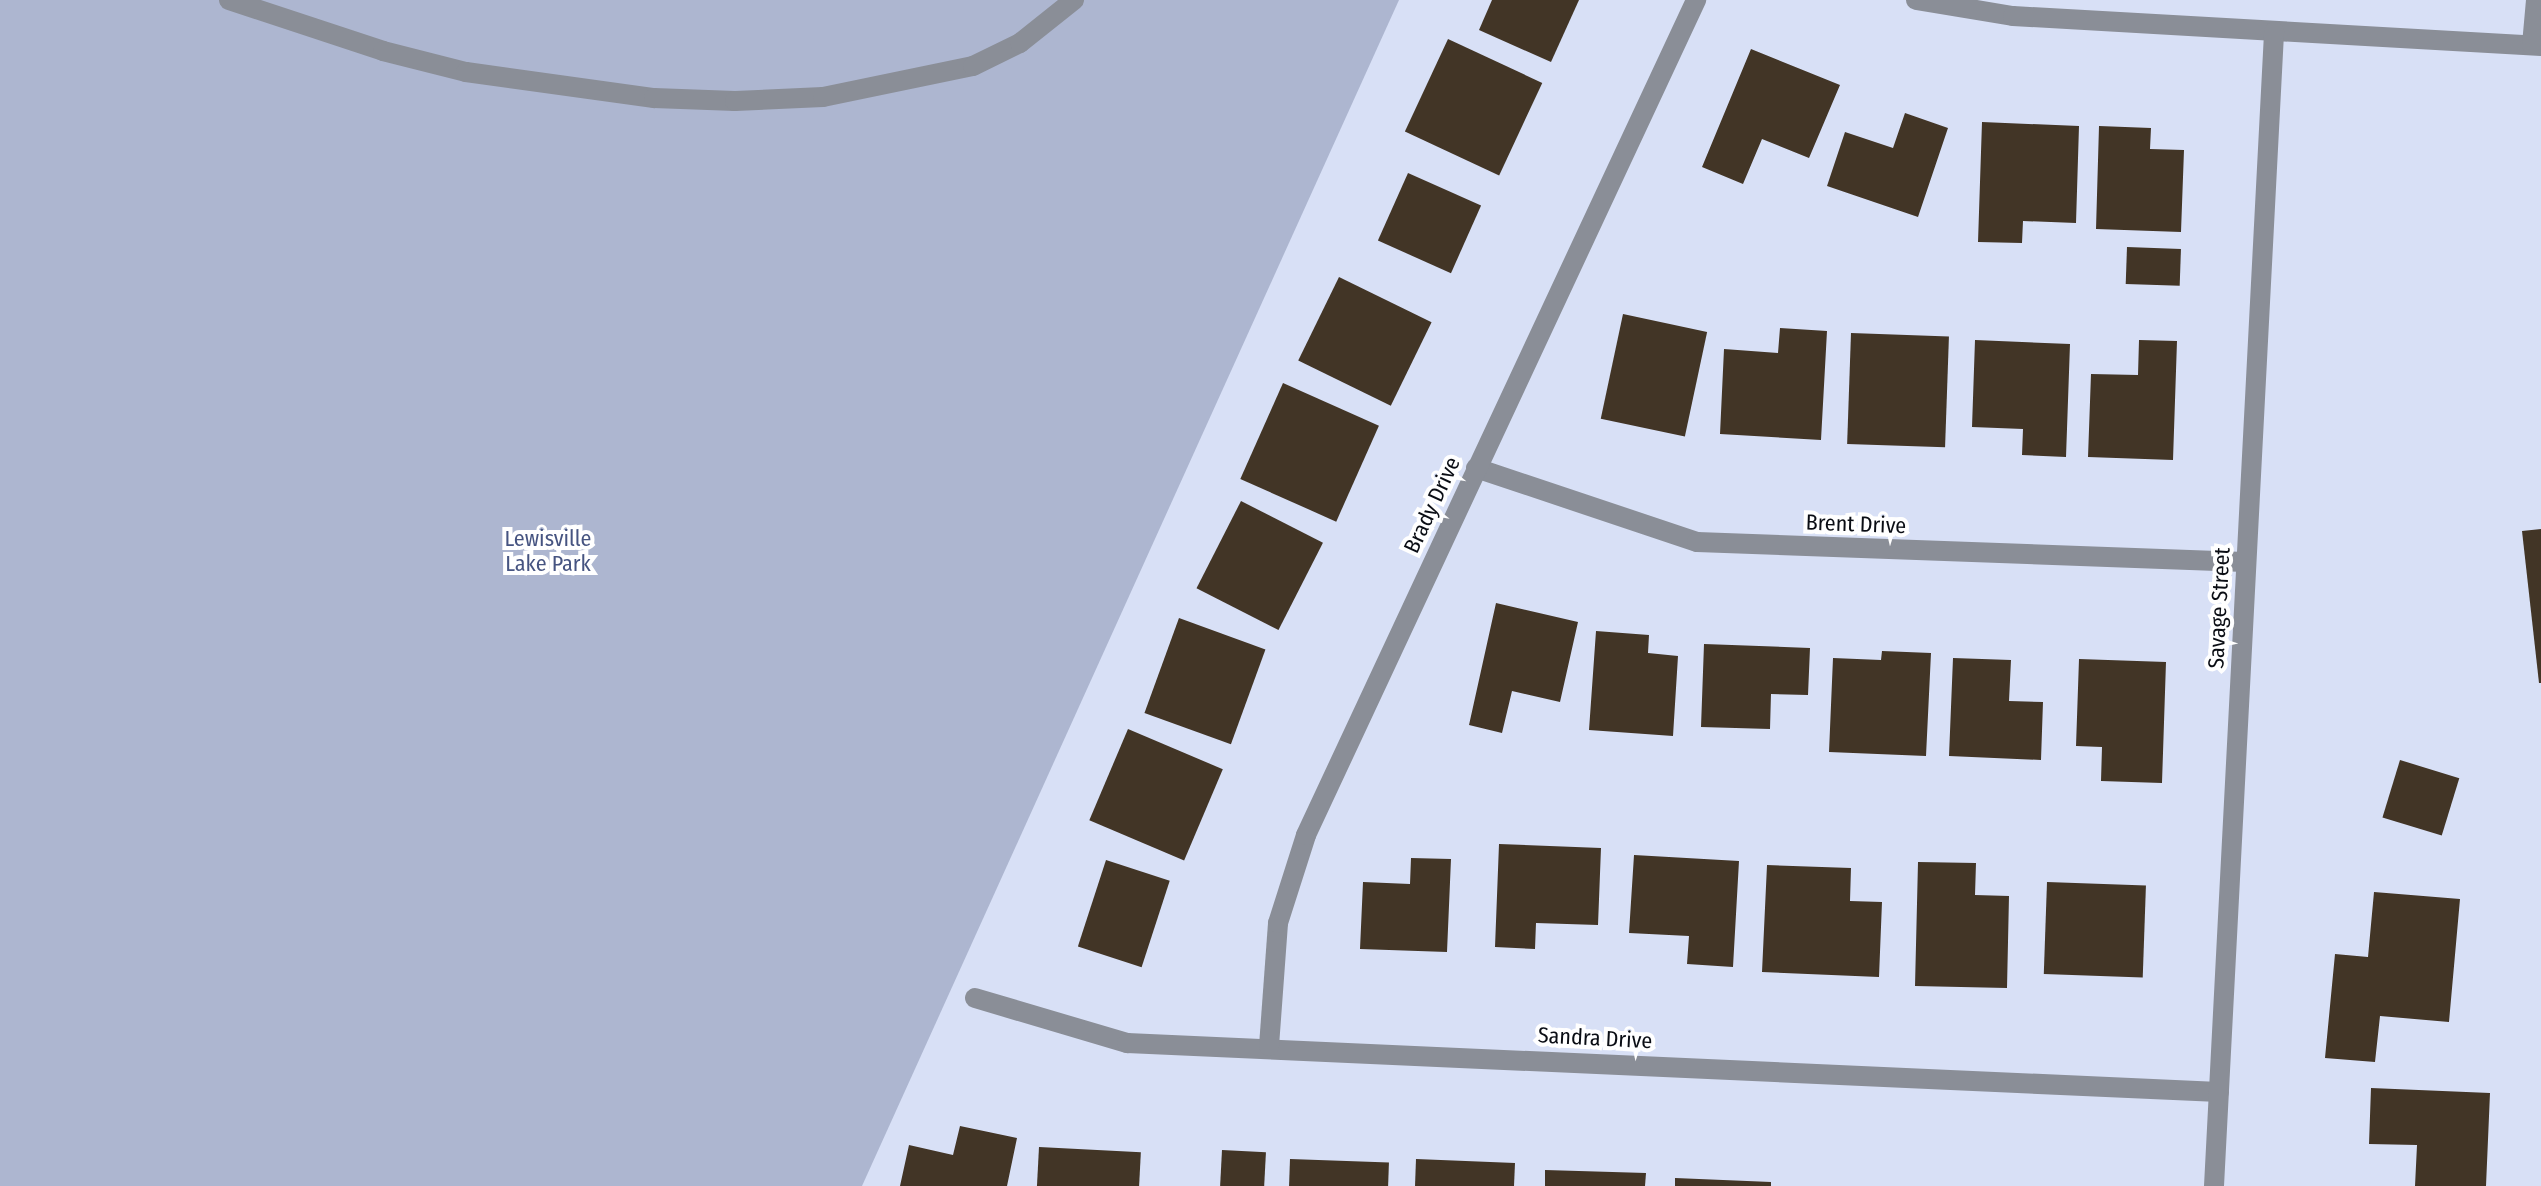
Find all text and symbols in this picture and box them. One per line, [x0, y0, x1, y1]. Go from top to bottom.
street label: Brady Drive [1398, 453, 1466, 557]
street label: Brent Drive [1805, 509, 1907, 539]
park label: Lewisville Lake Park [505, 525, 591, 576]
street label: Savage Street [2203, 547, 2235, 669]
street label: Sandra Drive [1537, 1022, 1653, 1054]

